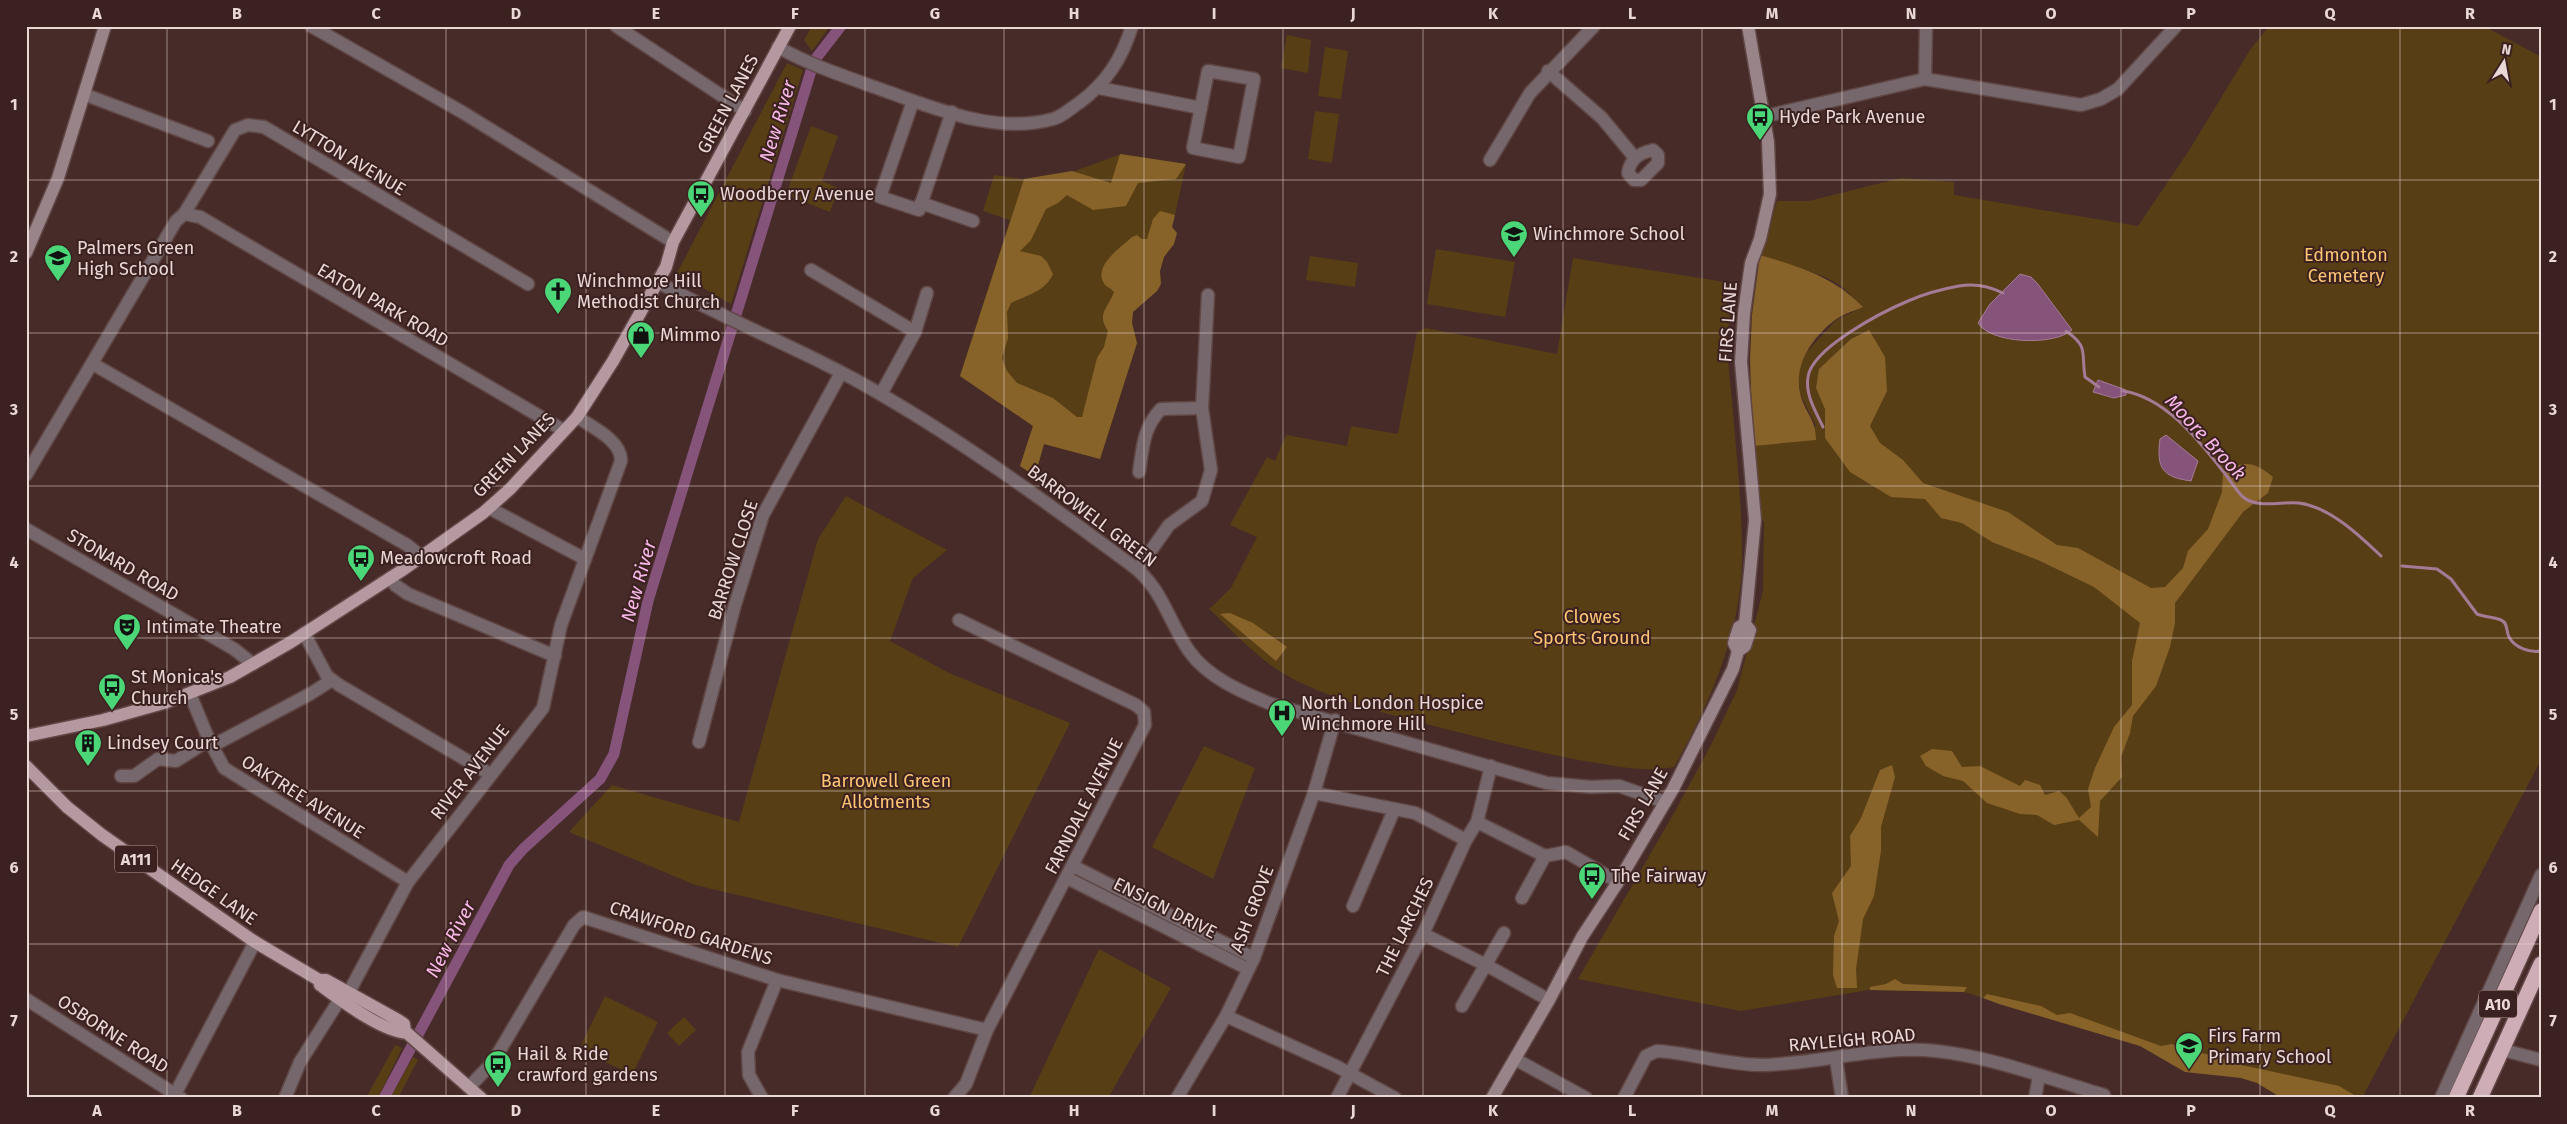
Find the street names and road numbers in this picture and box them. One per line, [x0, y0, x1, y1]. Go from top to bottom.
street label: GREEN LANES [693, 50, 763, 157]
street label: LYTTON AVENUE [288, 116, 410, 200]
street label: EATON PARK ROAD [313, 258, 453, 352]
street label: FIRS LANE [1714, 281, 1742, 363]
street label: GREEN LANES [468, 408, 560, 502]
street label: BARROWELL GREEN [1023, 460, 1161, 572]
street label: BARROW CLOSE [703, 497, 763, 623]
street label: STONARD ROAD [63, 524, 183, 606]
street label: RIVER AVENUE [426, 720, 514, 824]
street label: FARNDALE AVENUE [1040, 734, 1128, 878]
street label: OAKTREE AVENUE [237, 750, 369, 844]
street label: FIRS LANE [1613, 764, 1673, 844]
road number: A111 [115, 846, 157, 872]
street label: HEDGE LANE [167, 854, 261, 930]
street label: ASH GROVE [1225, 862, 1279, 956]
street label: ENSIGN DRIVE [1110, 873, 1220, 943]
street label: THE LARCHES [1372, 874, 1439, 980]
street label: CRAWFORD GARDENS [607, 896, 776, 970]
street label: OSBORNE ROAD [53, 990, 173, 1078]
road number: A10 [2479, 991, 2517, 1018]
street label: RAYLEIGH ROAD [1788, 1023, 1916, 1057]

